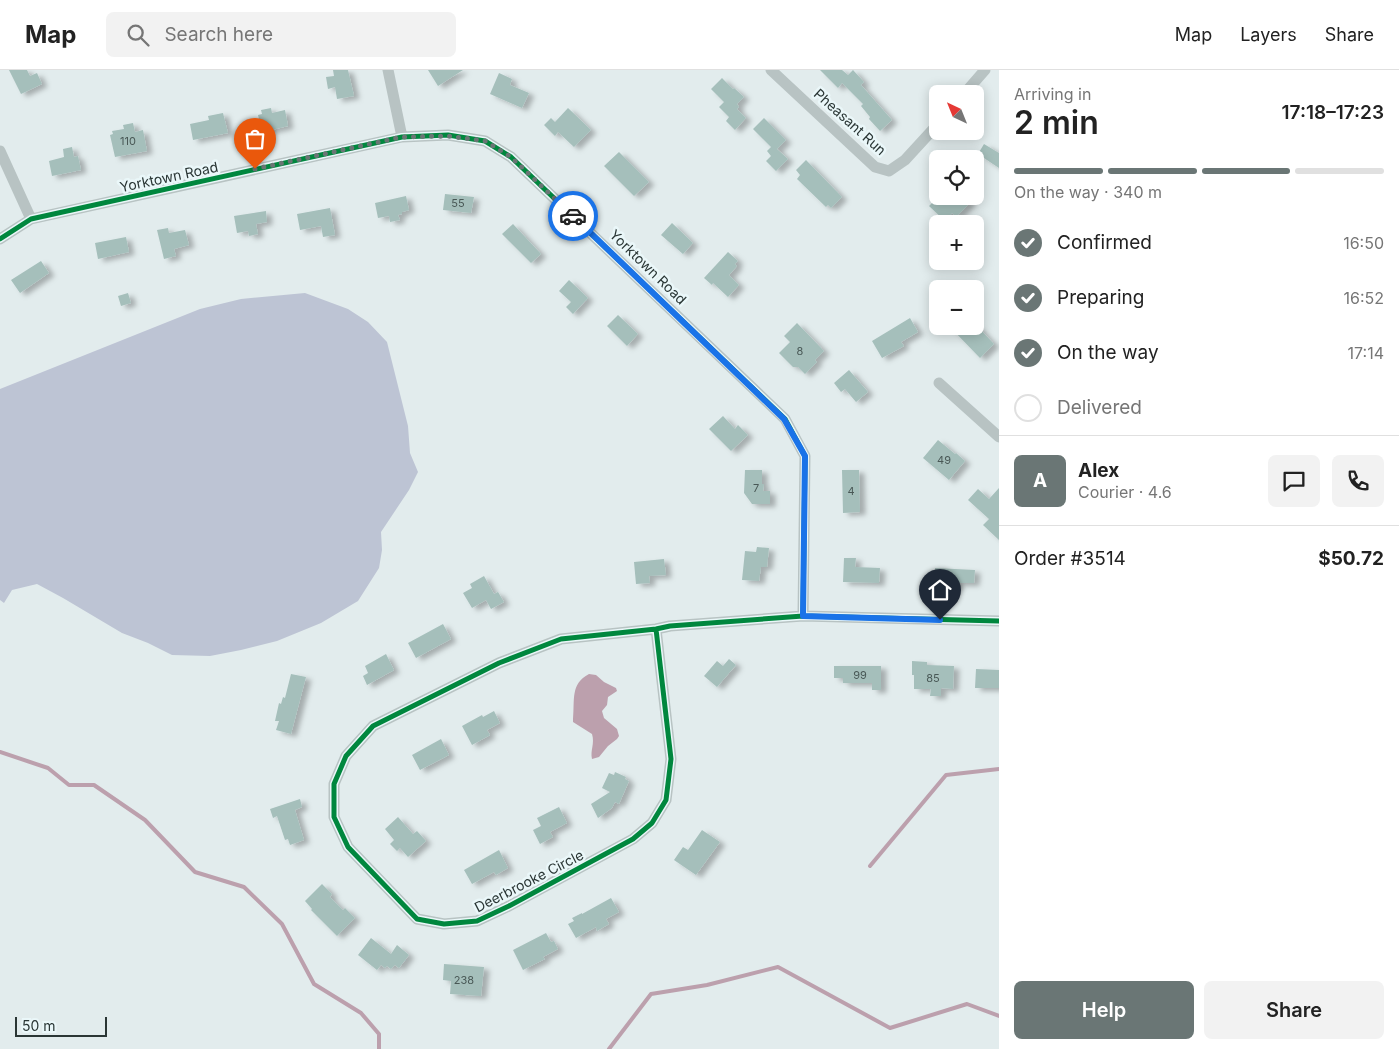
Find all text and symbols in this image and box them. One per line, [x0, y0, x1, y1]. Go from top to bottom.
search box [106, 12, 456, 57]
text: Map [25, 20, 76, 49]
icon: search [124, 21, 152, 49]
text: Search here [164, 23, 273, 46]
text: Map [1175, 24, 1212, 45]
text: Layers [1240, 24, 1297, 45]
text: Share [1325, 24, 1374, 45]
text: Arriving in [1014, 84, 1091, 104]
street label: Pheasant Run [811, 85, 890, 158]
north arrow [929, 85, 984, 140]
map controls [929, 85, 984, 335]
text: 17:18–17:23 [1282, 101, 1384, 124]
text: 2 min [1014, 103, 1099, 142]
pin [234, 118, 276, 169]
icon: bag [241, 125, 269, 153]
house number: 110 [120, 134, 136, 148]
button: locate [929, 150, 984, 205]
street label: Yorktown Road [118, 158, 220, 195]
text: On the way · 340 m [1014, 182, 1162, 202]
courier [548, 191, 598, 241]
house number: 55 [451, 196, 465, 210]
icon: car [559, 202, 587, 230]
button: + [929, 215, 984, 270]
street label: Yorktown Road [606, 226, 690, 307]
icon: check [1014, 229, 1042, 257]
text: Confirmed [1057, 231, 1152, 254]
text: 16:50 [1343, 233, 1384, 253]
button: − [929, 280, 984, 335]
icon: check [1014, 284, 1042, 312]
text: Preparing [1057, 286, 1144, 309]
text: 16:52 [1343, 288, 1384, 308]
icon: check [1014, 339, 1042, 367]
text: On the way [1057, 341, 1159, 364]
text: 17:14 [1348, 343, 1384, 363]
house number: 8 [797, 344, 804, 358]
text: Delivered [1057, 396, 1142, 419]
house number: 49 [937, 453, 951, 467]
button: chat [1268, 455, 1320, 507]
button: phone [1332, 455, 1384, 507]
text: Alex [1078, 459, 1119, 482]
text: A [1033, 469, 1047, 492]
house number: 7 [753, 481, 759, 495]
text: Courier · 4.6 [1078, 482, 1172, 502]
house number: 4 [847, 484, 855, 498]
text: Order #3514 [1014, 547, 1126, 570]
text: $50.72 [1318, 547, 1384, 570]
pin [919, 569, 961, 620]
icon: home [926, 576, 954, 604]
house number: 99 [853, 668, 867, 682]
house number: 85 [926, 671, 940, 685]
street label: Deerbrooke Circle [471, 846, 586, 915]
house number: 238 [454, 973, 474, 987]
button: Help [1014, 981, 1194, 1039]
button: Share [1204, 981, 1384, 1039]
scale bar [15, 1014, 108, 1037]
text: 50 m [22, 1017, 56, 1034]

